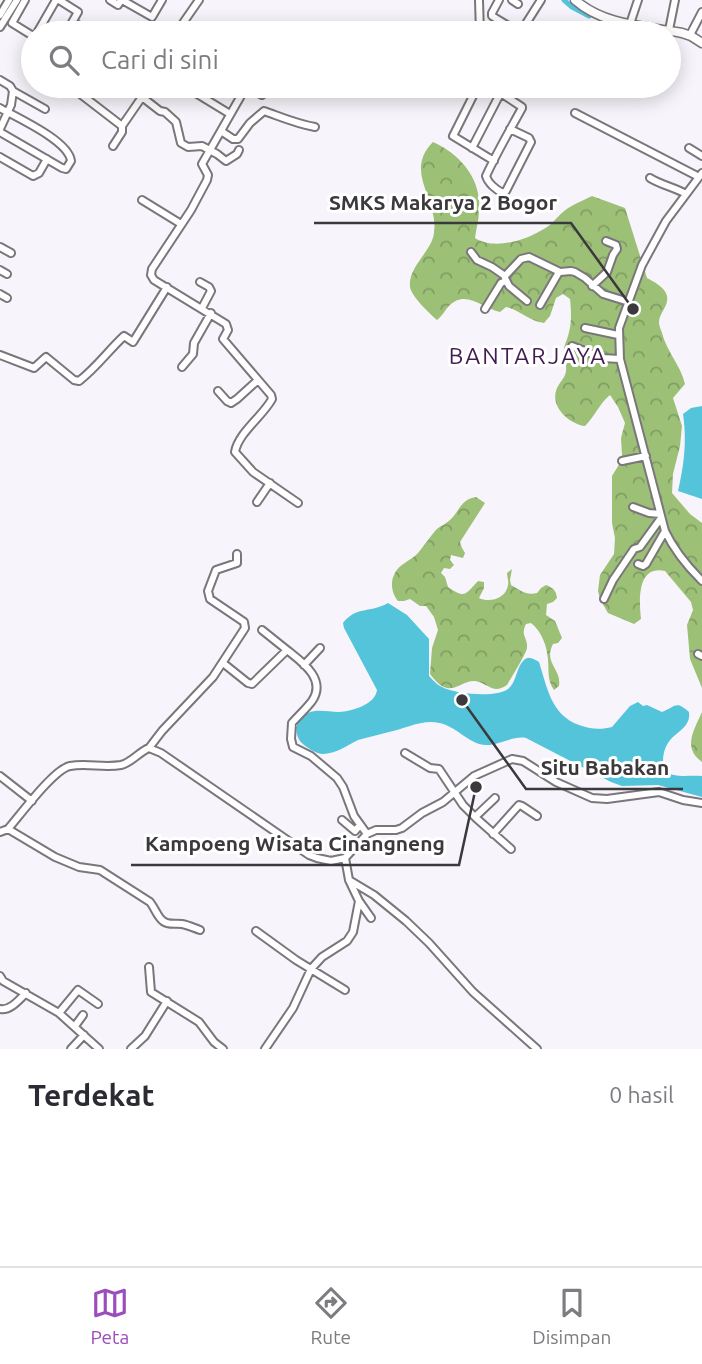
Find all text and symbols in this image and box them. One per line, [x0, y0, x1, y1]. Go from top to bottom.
search box [21, 21, 681, 98]
icon: search [45, 41, 83, 79]
text: Cari di sini [101, 45, 219, 74]
callout: SMKS Makarya 2 Bogor [314, 181, 571, 223]
text: SMKS Makarya 2 Bogor [329, 190, 557, 214]
district label: BANTARJAYA [449, 343, 607, 368]
callout: Situ Babakan [526, 747, 683, 789]
text: Situ Babakan [541, 755, 669, 779]
callout: Kampoeng Wisata Cinangneng [131, 823, 459, 865]
text: Kampoeng Wisata Cinangneng [145, 831, 445, 855]
text: Terdekat [28, 1078, 154, 1112]
text: 0 hasil [609, 1082, 674, 1107]
tab: Peta [91, 1284, 129, 1348]
tab: Rute [311, 1284, 351, 1348]
tab: Disimpan [532, 1284, 611, 1348]

